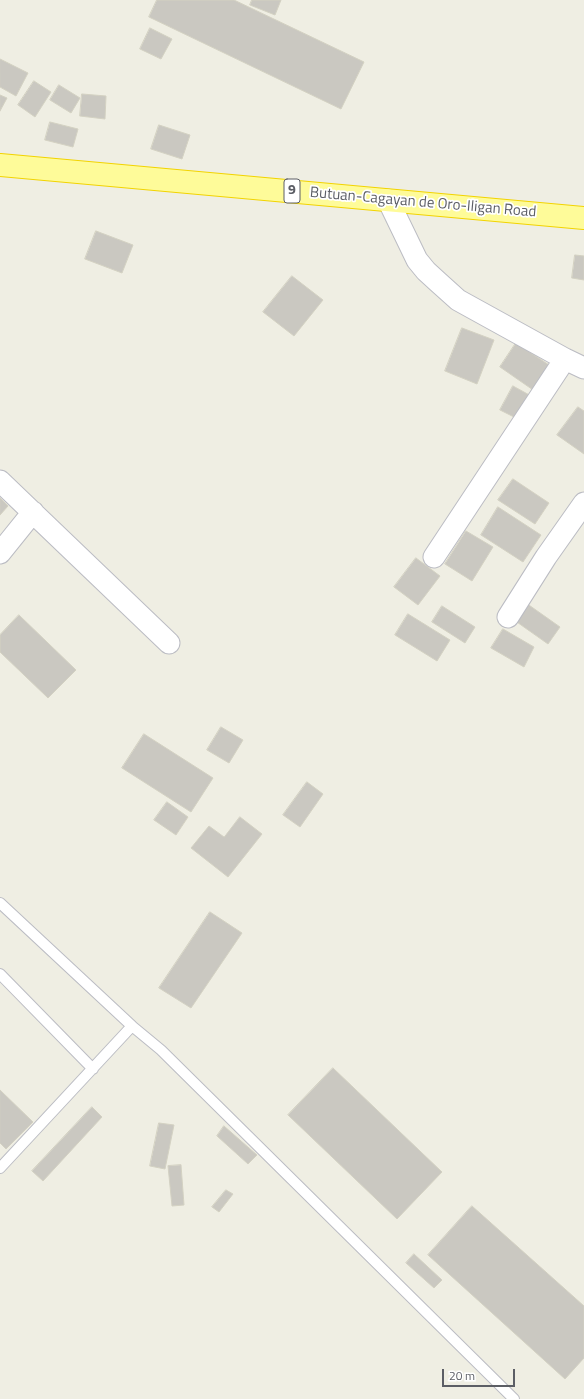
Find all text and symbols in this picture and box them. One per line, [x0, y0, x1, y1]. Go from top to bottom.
road number: 9 [284, 179, 300, 203]
street label: Butuan-Cagayan de Oro-Iligan Road [309, 184, 537, 222]
scale bar [444, 1361, 517, 1387]
text: 20 m [449, 1366, 475, 1385]

